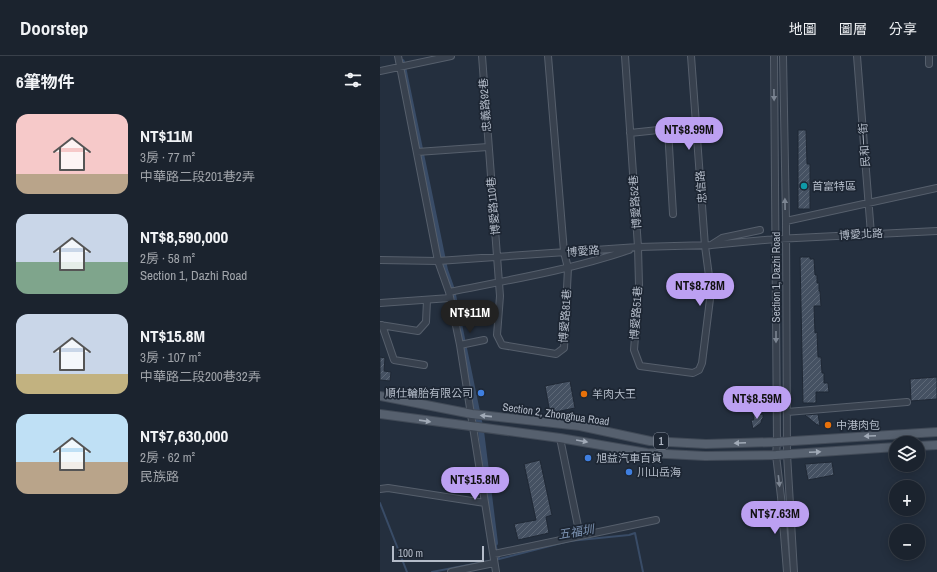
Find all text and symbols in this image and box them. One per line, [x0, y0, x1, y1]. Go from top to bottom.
text: Doorstep [20, 15, 88, 41]
text: 地圖 [789, 20, 817, 38]
text: 圖層 [839, 20, 867, 38]
text: 分享 [889, 20, 917, 38]
icon: filters [342, 69, 364, 91]
text: 6筆物件 [16, 70, 75, 93]
street label: 忠義路92巷 [476, 78, 494, 132]
one-way arrow [771, 89, 777, 102]
pin: NT$8.99M [648, 117, 730, 151]
text: NT$8.99M [664, 121, 714, 138]
street label: 民和一街 [855, 123, 873, 167]
text: NT$11M [140, 124, 193, 147]
icon: home [48, 130, 96, 178]
text: 3房 · 77 m² [140, 149, 195, 166]
text: 中華路二段201巷2弄 [140, 168, 255, 185]
street label: 忠信路 [693, 170, 709, 204]
street label: 博愛路52巷 [626, 175, 644, 229]
street label: 博愛路110巷 [483, 176, 503, 236]
place label: 首富特區 [812, 179, 856, 193]
marker: 首富特區 [799, 181, 809, 191]
one-way arrow [782, 197, 788, 210]
text: NT$8,590,000 [140, 225, 228, 248]
street label: 博愛北路 [839, 226, 883, 242]
icon: home [48, 230, 96, 278]
street label: Section 1, Dazhi Road [769, 232, 783, 322]
street label: 博愛路 [566, 243, 600, 259]
text: 2房 · 58 m² [140, 250, 195, 267]
text: Section 1, Dazhi Road [140, 267, 247, 284]
pin: NT$8.78M [659, 273, 741, 307]
text: NT$8.78M [675, 277, 725, 294]
street label: 博愛路51巷 [627, 286, 645, 340]
street label: 博愛路81巷 [556, 289, 574, 343]
pin: NT$11M [437, 300, 503, 334]
text: NT$11M [450, 304, 490, 321]
text: NT$15.8M [140, 324, 205, 347]
icon: home [48, 330, 96, 378]
one-way arrow [773, 331, 779, 344]
text: 3房 · 107 m² [140, 349, 201, 366]
text: 中華路二段200巷32弄 [140, 368, 261, 385]
place label: 順仕輪胎有限公司 [385, 386, 473, 400]
pin: NT$8.59M [716, 386, 798, 420]
place label: 羊肉大王 [592, 387, 636, 401]
marker: 順仕輪胎有限公司 [476, 388, 486, 398]
marker: 羊肉大王 [579, 389, 589, 399]
text: NT$8.59M [732, 390, 782, 407]
street label: Section 2, Zhonghua Road [502, 400, 610, 428]
one-way arrow [480, 413, 493, 419]
one-way arrow [419, 418, 431, 424]
place label: 中港肉包 [836, 418, 880, 432]
marker: 中港肉包 [823, 420, 833, 430]
text: NT$7,630,000 [140, 424, 228, 447]
icon: home [48, 430, 96, 478]
road number: 1 [654, 433, 668, 449]
one-way arrow [864, 433, 876, 440]
map controls [889, 436, 925, 560]
button: layers [889, 436, 925, 472]
one-way arrow [576, 439, 588, 445]
one-way arrow [733, 440, 746, 446]
text: 2房 · 62 m² [140, 449, 195, 466]
one-way arrow [809, 449, 821, 456]
place label: 旭益汽車百貨 [596, 451, 662, 465]
marker: 旭益汽車百貨 [583, 453, 593, 463]
place label: 川山岳海 [637, 465, 681, 479]
pin: NT$15.8M [434, 467, 516, 501]
marker: 川山岳海 [624, 467, 634, 477]
text: 民族路 [140, 468, 179, 485]
text: NT$15.8M [450, 471, 500, 488]
one-way arrow [776, 475, 782, 487]
button: + [889, 480, 925, 516]
pin: NT$7.63M [734, 501, 816, 535]
text: NT$7.63M [750, 505, 800, 522]
water label: 五福圳 [557, 521, 597, 543]
button: − [889, 524, 925, 560]
scale bar [392, 544, 484, 563]
text: 100 m [398, 546, 423, 560]

